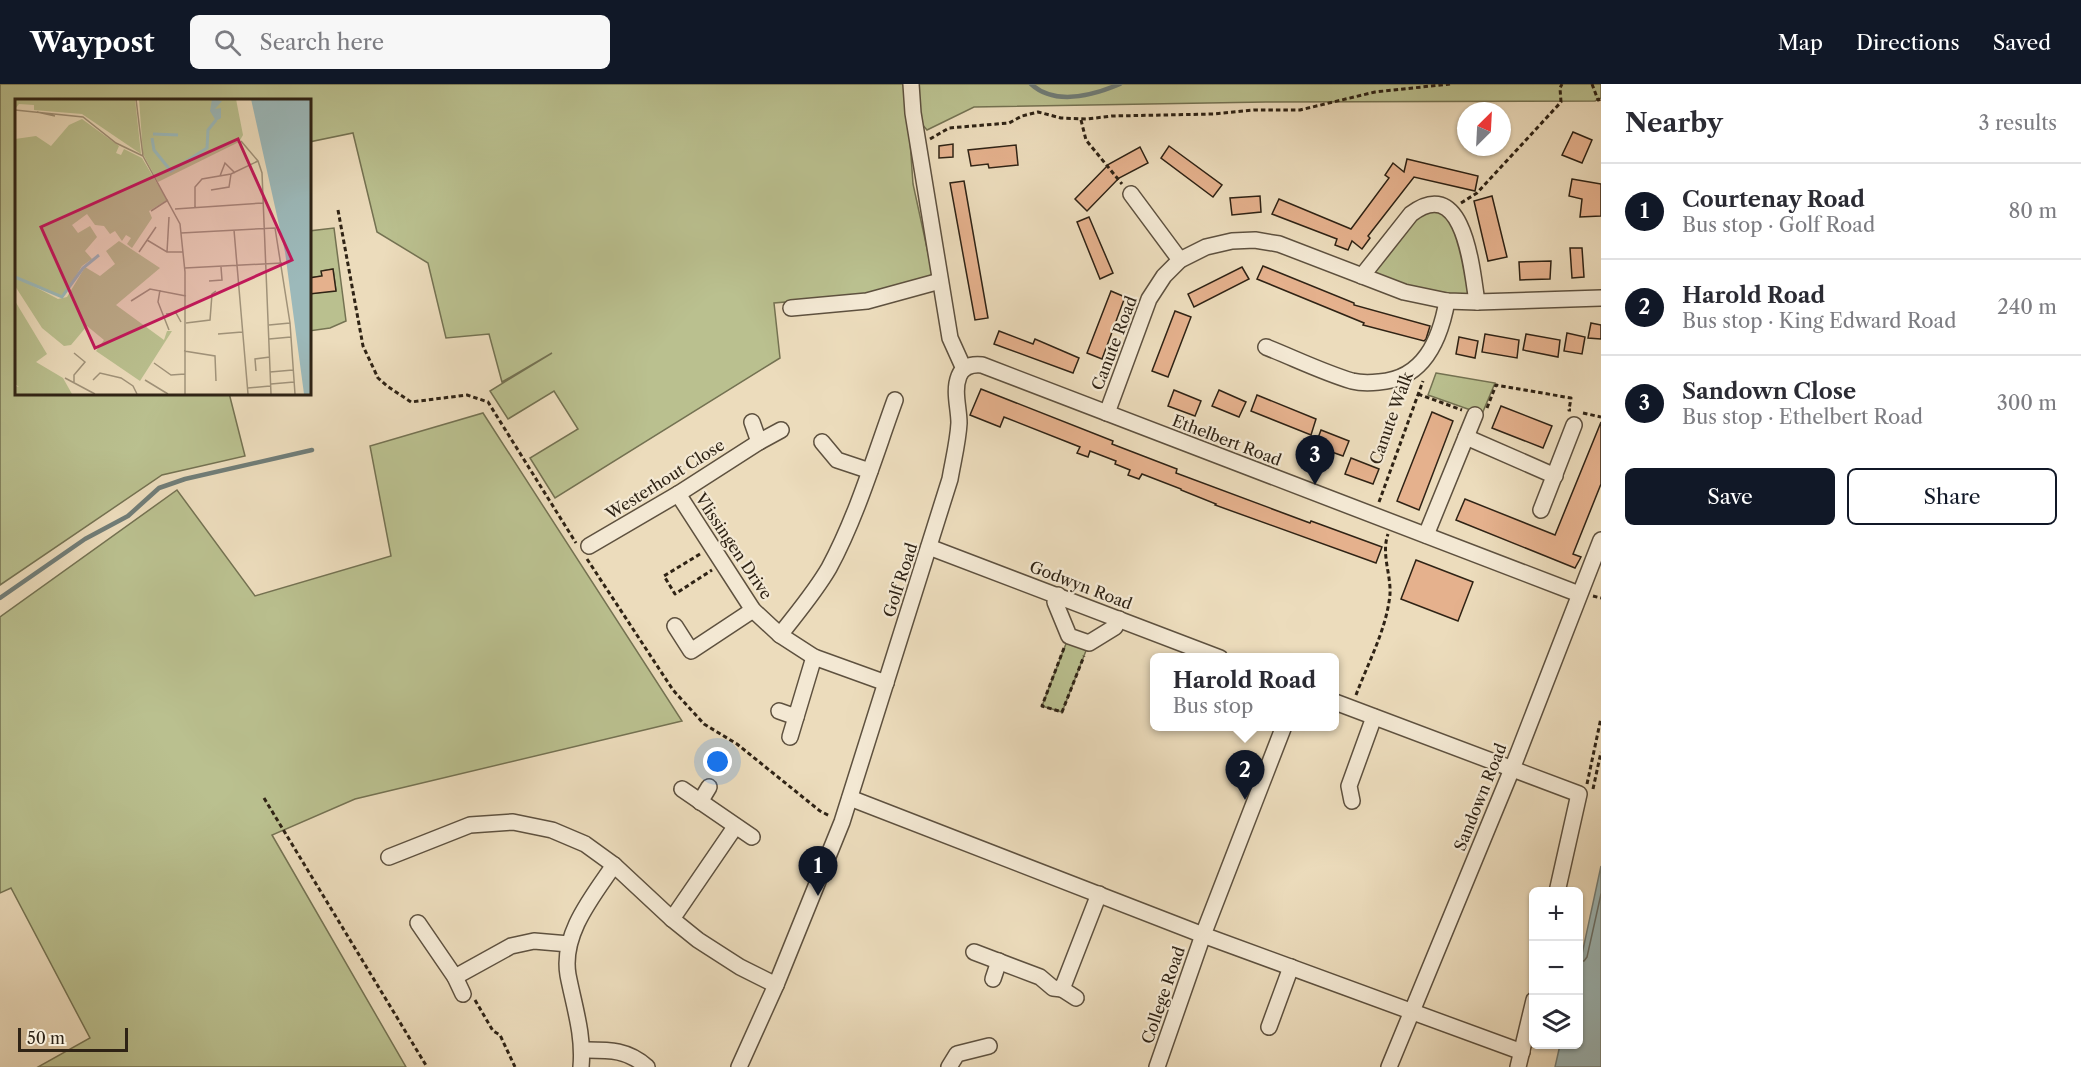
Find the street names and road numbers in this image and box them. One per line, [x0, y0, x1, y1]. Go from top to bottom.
street label: Canute Road [1087, 293, 1141, 393]
street label: Canute Walk [1365, 368, 1417, 467]
street label: Ethelbert Road [1170, 410, 1285, 470]
street label: Westerhout Close [601, 435, 728, 524]
street label: Vlissingen Drive [691, 488, 777, 603]
street label: Golf Road [879, 540, 921, 620]
street label: Godwyn Road [1027, 556, 1135, 614]
street label: Sandown Road [1449, 740, 1511, 854]
street label: College Road [1137, 943, 1189, 1046]

